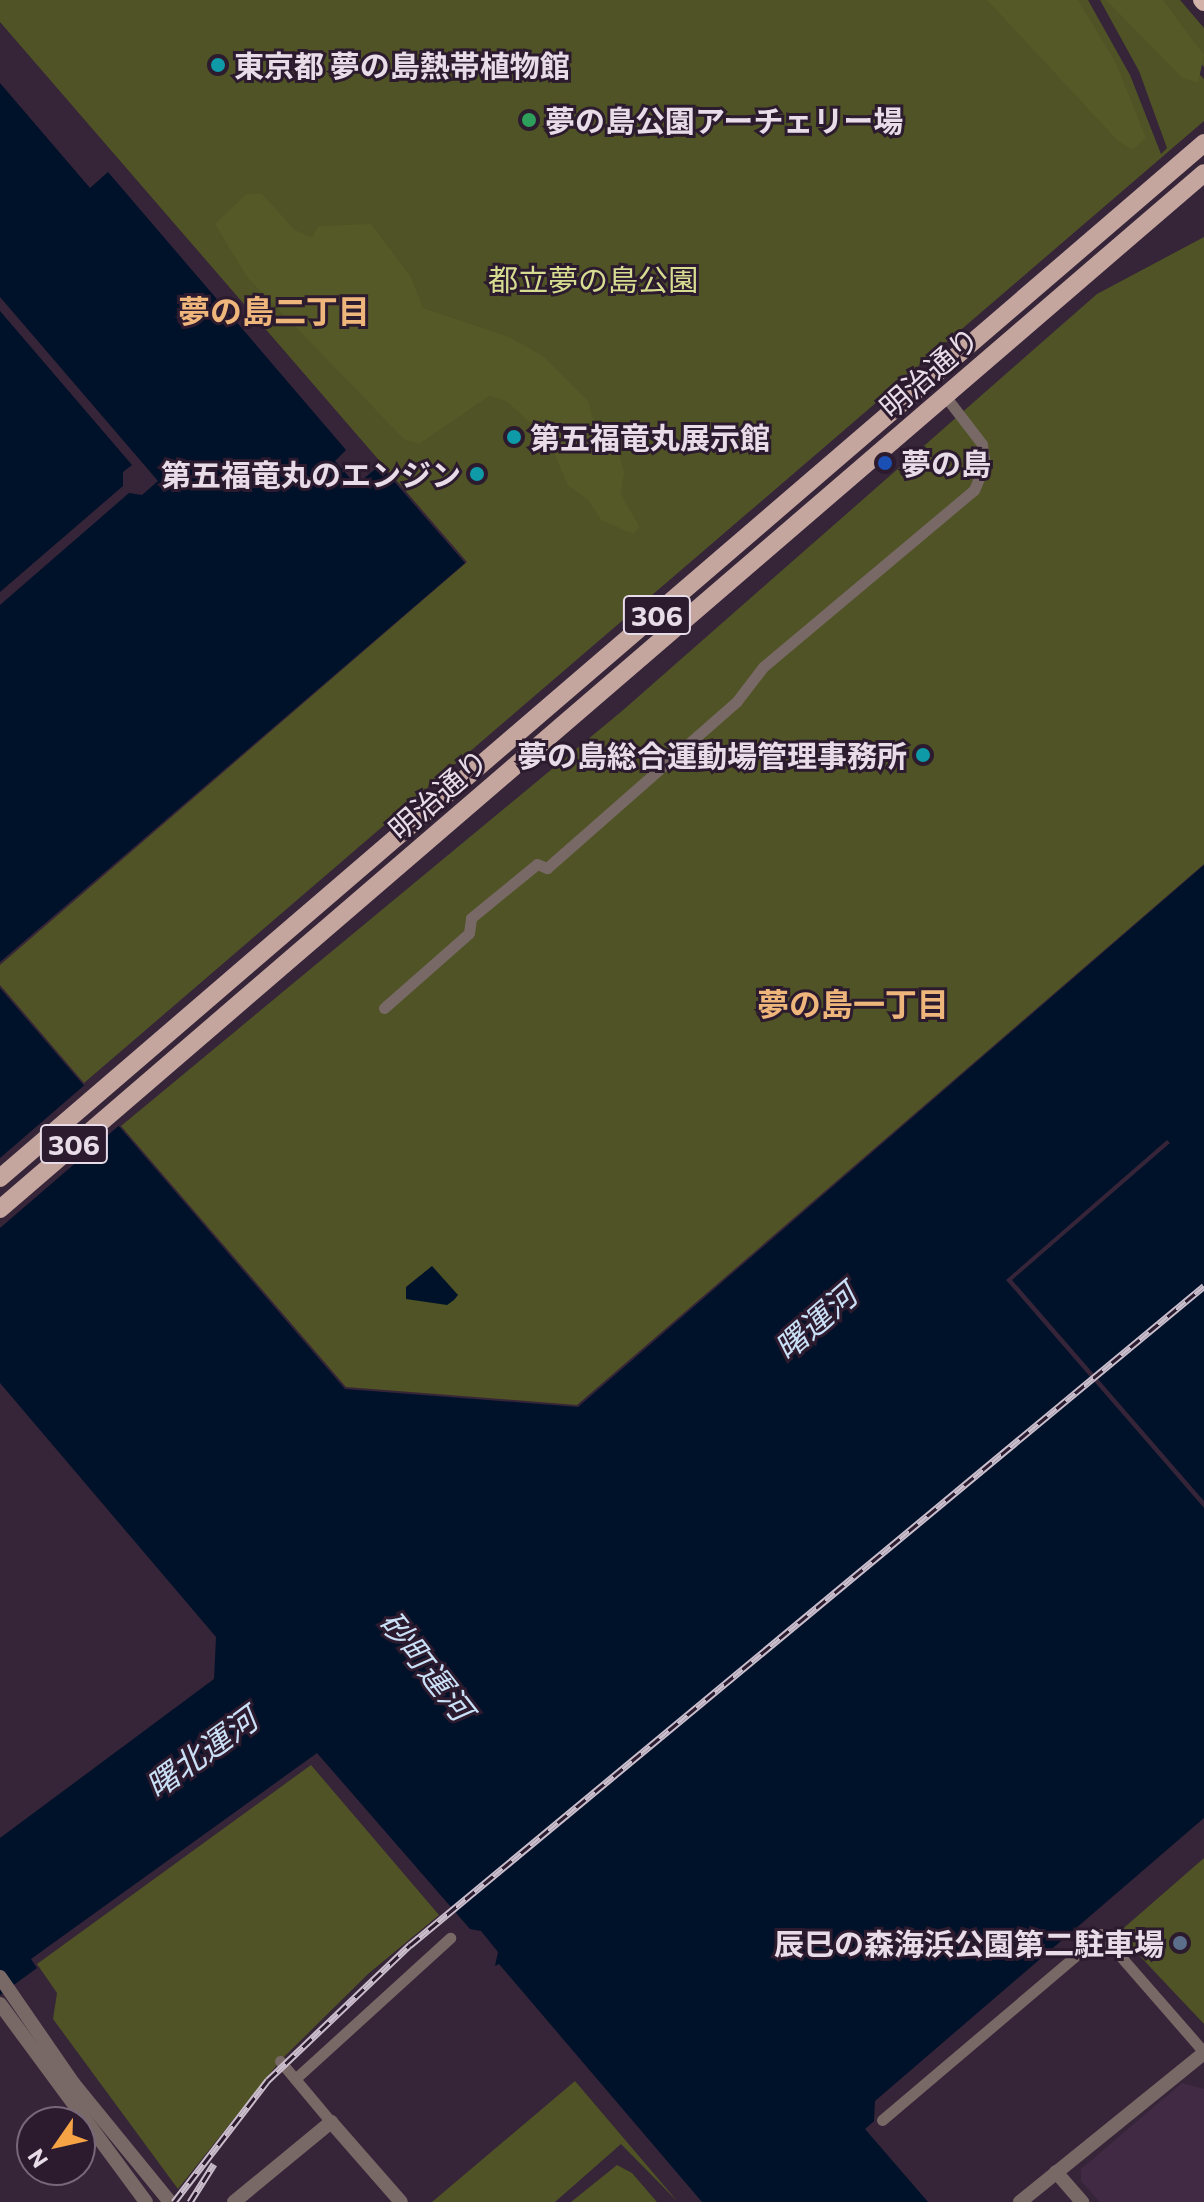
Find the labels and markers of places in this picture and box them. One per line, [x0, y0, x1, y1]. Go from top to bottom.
place label: 東京都 夢の島熱帯植物館 [234, 47, 570, 83]
marker: 東京都 夢の島熱帯植物館 [209, 56, 227, 74]
place label: 夢の島公園アーチェリー場 [545, 102, 903, 138]
marker: 夢の島公園アーチェリー場 [520, 111, 538, 129]
place label: 第五福竜丸展示館 [530, 419, 770, 455]
marker: 第五福竜丸展示館 [505, 428, 523, 446]
place label: 夢の島 [901, 445, 991, 481]
marker: 夢の島 [876, 454, 894, 472]
place label: 第五福竜丸のエンジン [161, 456, 461, 492]
marker: 第五福竜丸のエンジン [468, 465, 486, 483]
place label: 夢の島総合運動場管理事務所 [517, 737, 907, 773]
marker: 夢の島総合運動場管理事務所 [914, 746, 932, 764]
place label: 辰巳の森海浜公園第二駐車場 [774, 1925, 1164, 1961]
marker: 辰巳の森海浜公園第二駐車場 [1171, 1934, 1189, 1952]

